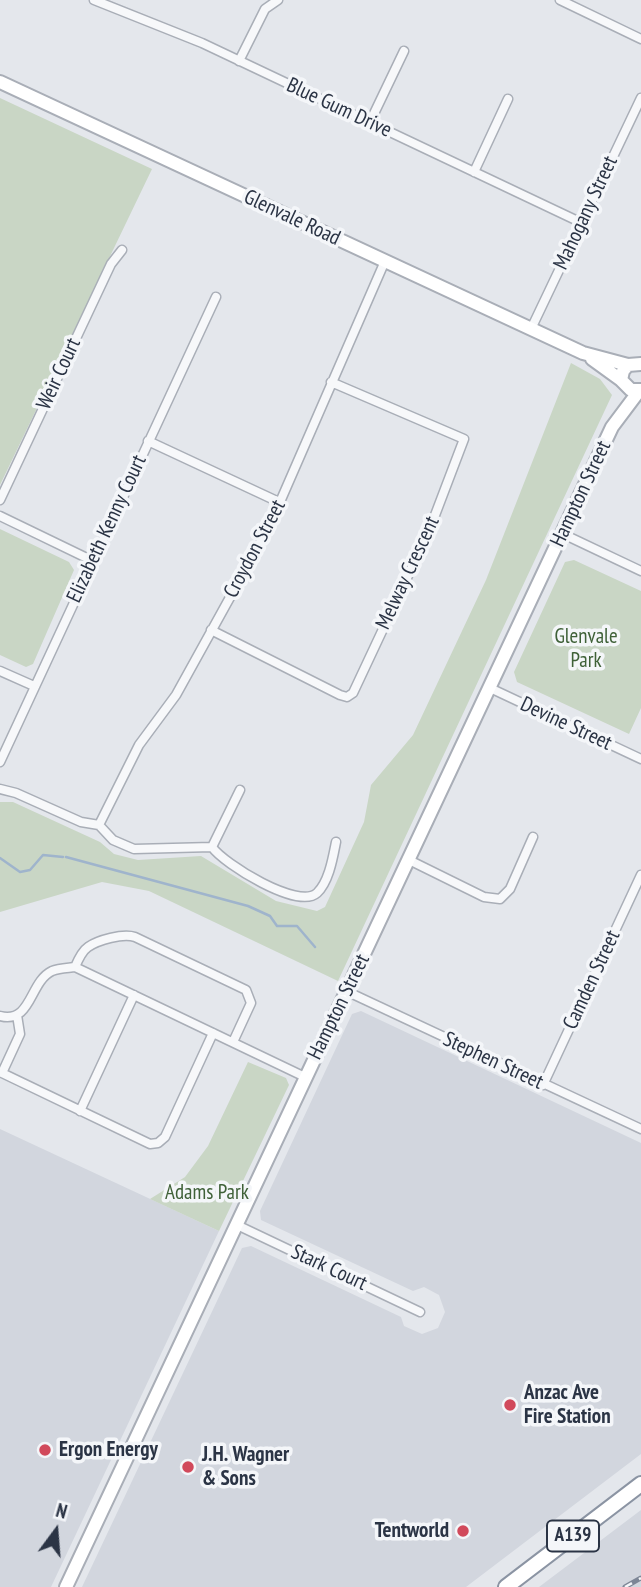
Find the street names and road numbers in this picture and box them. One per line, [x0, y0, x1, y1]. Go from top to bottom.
street label: Blue Gum Drive [283, 73, 395, 143]
street label: Mahogany Street [549, 152, 623, 274]
street label: Glenvale Road [240, 185, 344, 251]
street label: Weir Court [32, 334, 86, 414]
street label: Hampton Street [545, 437, 617, 551]
street label: Elizabeth Kenny Court [62, 451, 152, 607]
street label: Croydon Street [219, 496, 291, 602]
street label: Melway Crescent [371, 513, 445, 633]
street label: Devine Street [516, 692, 616, 756]
street label: Camden Street [558, 926, 626, 1034]
street label: Hampton Street [303, 950, 375, 1064]
street label: Stephen Street [439, 1027, 547, 1095]
street label: Stark Court [287, 1240, 371, 1296]
road number: A139 [547, 1520, 599, 1552]

